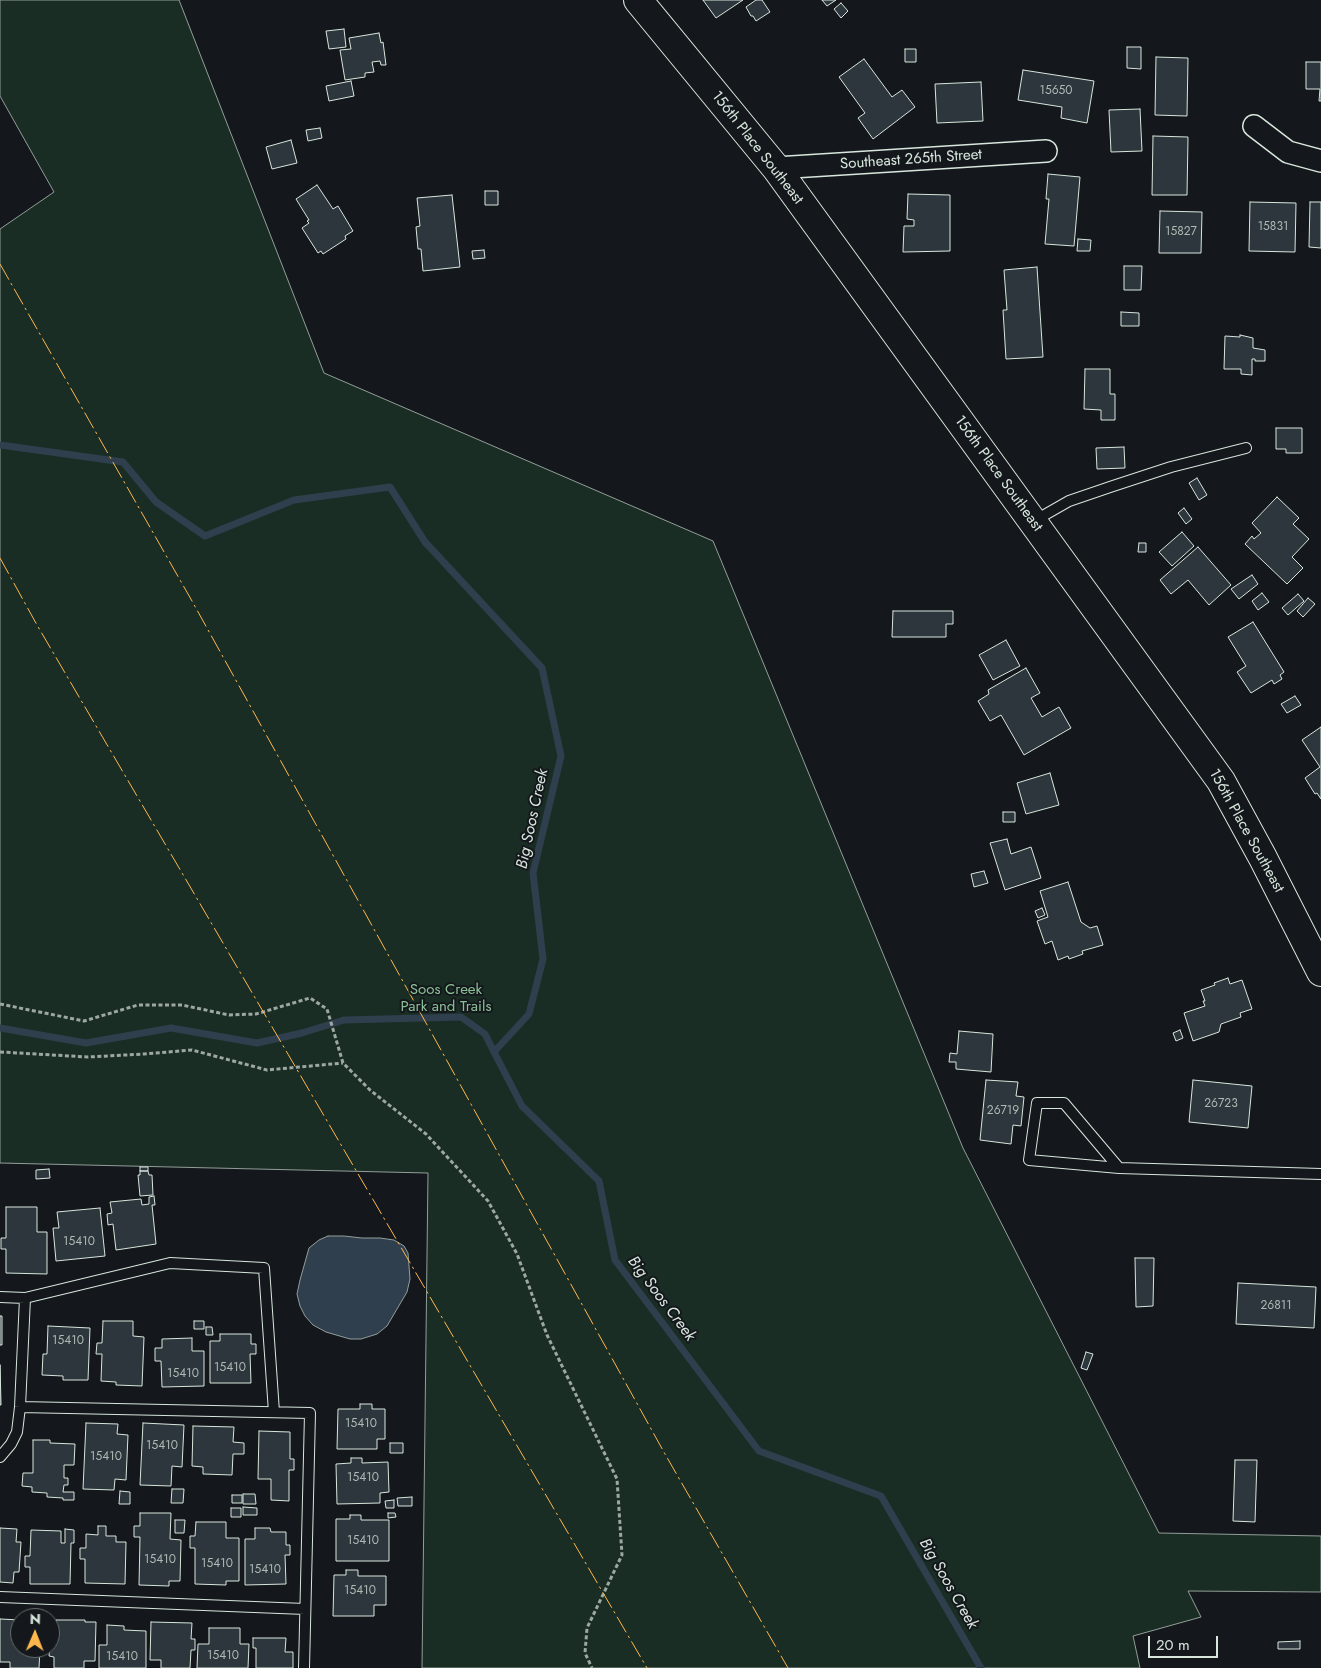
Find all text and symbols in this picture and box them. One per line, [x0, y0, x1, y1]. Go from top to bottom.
house number: 15650 [1039, 84, 1073, 98]
street label: 156th Place Southeast [707, 88, 807, 208]
street label: Southeast 265th Street [839, 146, 983, 174]
house number: 15831 [1258, 220, 1288, 234]
house number: 15827 [1165, 225, 1197, 239]
street label: 156th Place Southeast [950, 413, 1046, 535]
street label: 156th Place Southeast [1205, 766, 1287, 896]
water label: Big Soos Creek [513, 767, 553, 871]
park label: Soos Creek Park and Trails [401, 981, 491, 1016]
house number: 26723 [1204, 1097, 1238, 1111]
house number: 26719 [987, 1104, 1019, 1118]
house number: 15410 [63, 1235, 95, 1249]
water label: Big Soos Creek [623, 1253, 699, 1345]
house number: 26811 [1260, 1299, 1292, 1313]
house number: 15410 [52, 1334, 84, 1348]
house number: 15410 [214, 1361, 246, 1375]
house number: 15410 [167, 1367, 199, 1381]
house number: 15410 [345, 1417, 377, 1431]
house number: 15410 [146, 1439, 178, 1453]
house number: 15410 [90, 1450, 122, 1464]
house number: 15410 [347, 1471, 379, 1485]
house number: 15410 [347, 1534, 379, 1548]
water label: Big Soos Creek [914, 1535, 982, 1633]
house number: 15410 [144, 1553, 176, 1567]
house number: 15410 [201, 1557, 233, 1571]
house number: 15410 [249, 1563, 281, 1577]
house number: 15410 [344, 1584, 376, 1598]
north arrow [10, 1608, 60, 1658]
text: N [30, 1609, 41, 1629]
scale bar [1151, 1626, 1221, 1658]
text: 20 m [1156, 1634, 1190, 1656]
house number: 15410 [207, 1649, 239, 1663]
house number: 15410 [106, 1650, 138, 1664]

